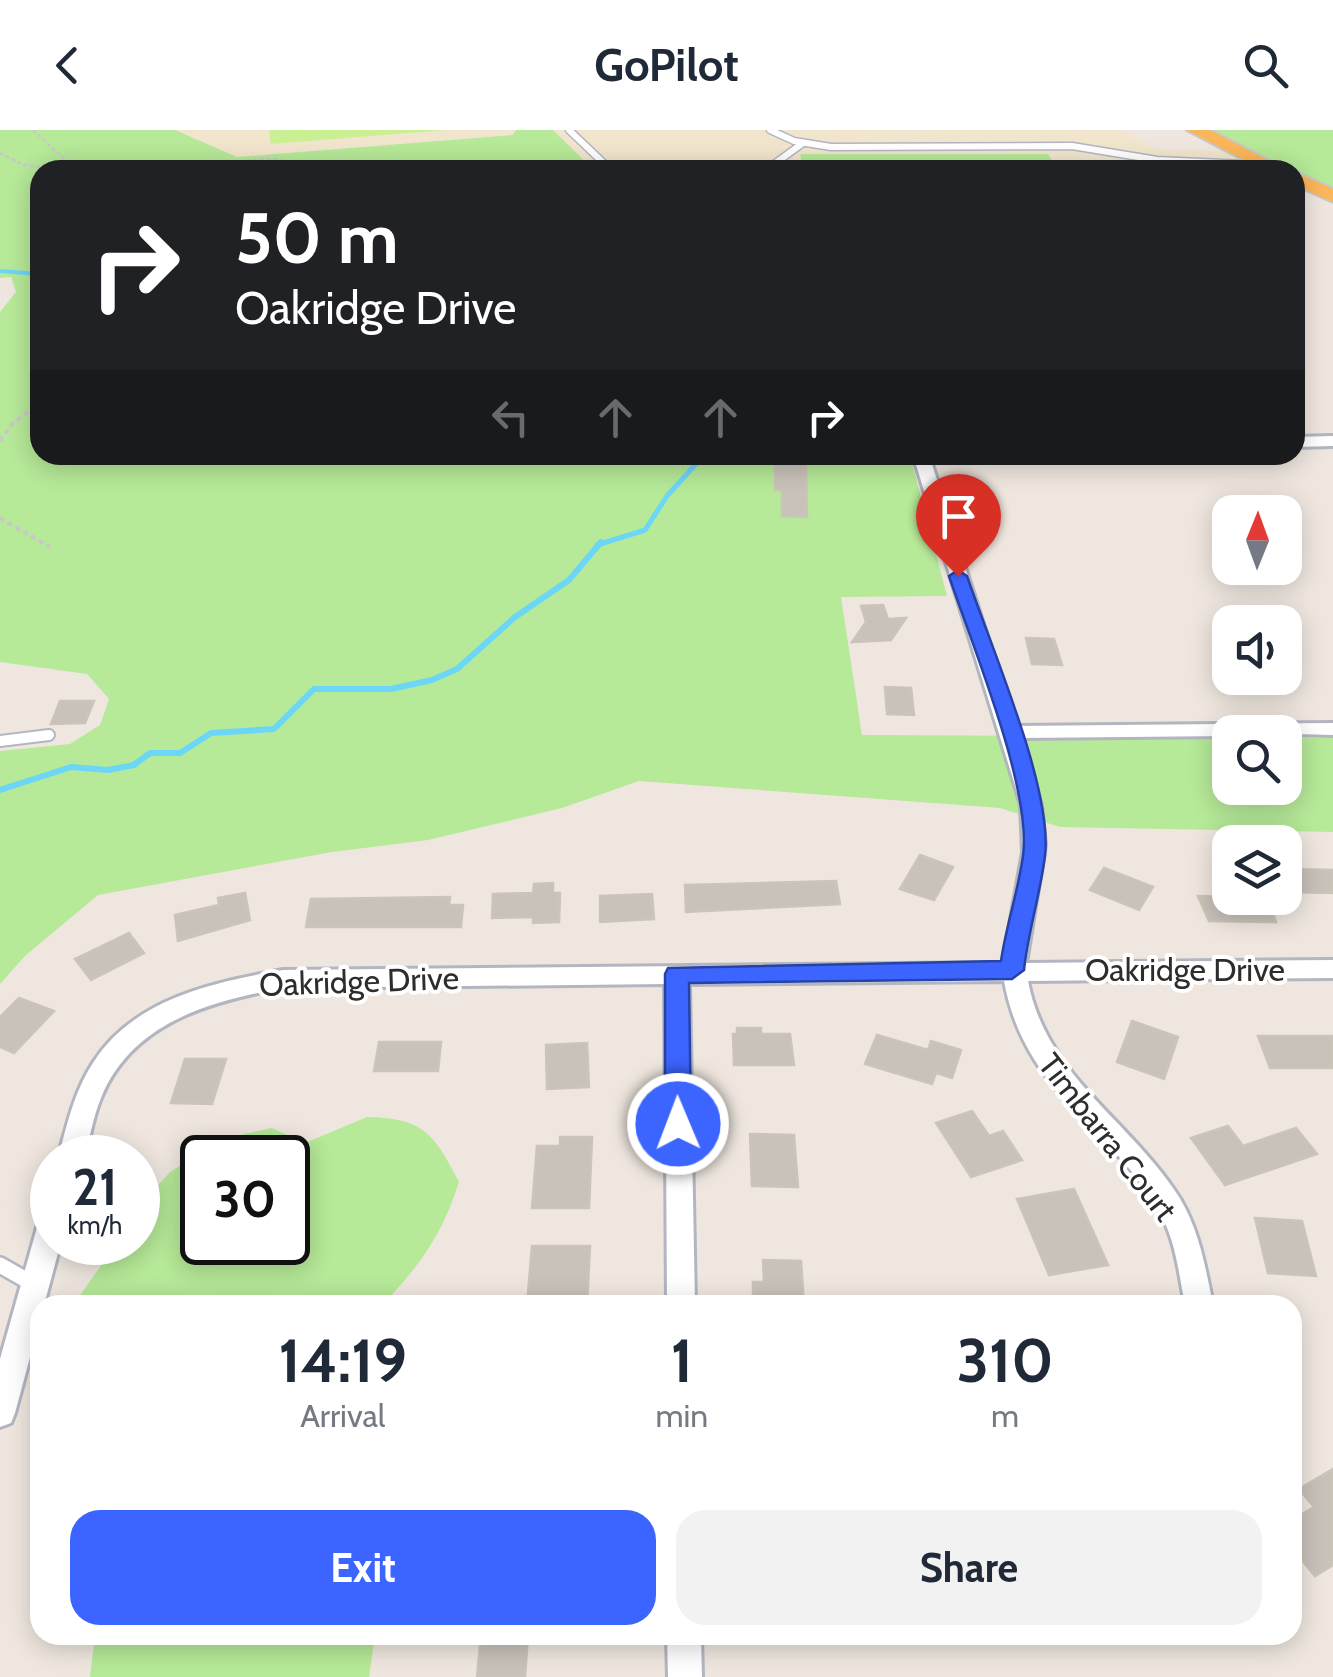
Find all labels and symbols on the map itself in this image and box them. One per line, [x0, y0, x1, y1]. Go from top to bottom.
pin [916, 474, 1001, 577]
north arrow [1212, 495, 1302, 585]
street label: Oakridge Drive [1085, 950, 1285, 989]
street label: Oakridge Drive [258, 958, 460, 1004]
street label: Timbarra Court [1031, 1045, 1186, 1229]
position arrow [626, 1072, 730, 1176]
speed limit sign: 30 [180, 1135, 310, 1265]

